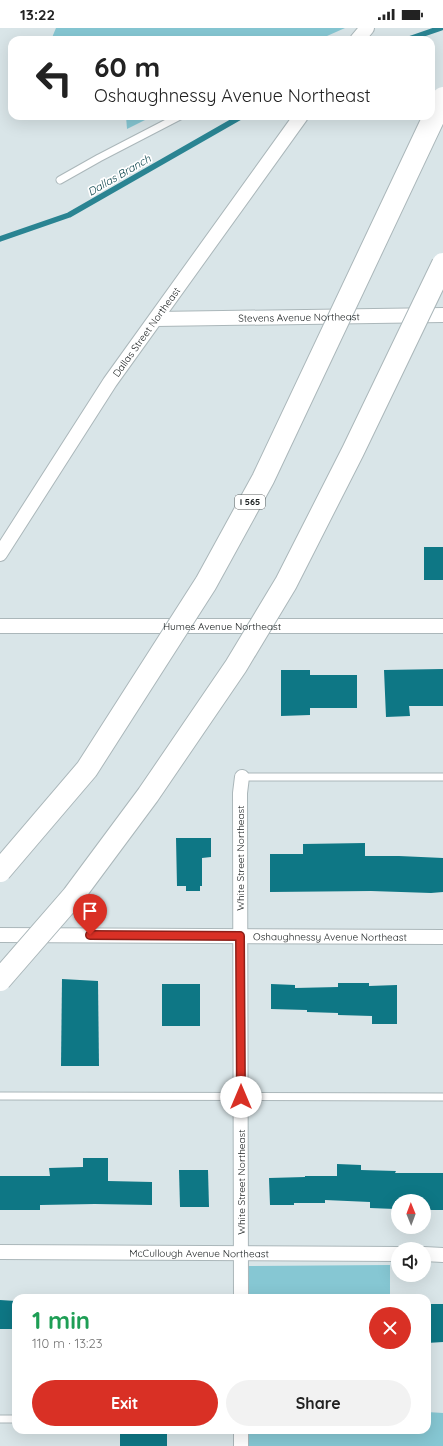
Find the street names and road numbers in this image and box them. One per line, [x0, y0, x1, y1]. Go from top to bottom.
street label: Dallas Street Northeast [110, 284, 183, 380]
street label: Stevens Avenue Northeast [238, 310, 361, 325]
road number: I 565 [235, 495, 265, 509]
street label: Humes Avenue Northeast [163, 620, 282, 633]
street label: White Street Northeast [234, 805, 247, 911]
street label: Oshaughnessy Avenue Northeast [253, 930, 408, 944]
street label: White Street Northeast [235, 1129, 248, 1235]
street label: McCullough Avenue Northeast [129, 1247, 269, 1260]

